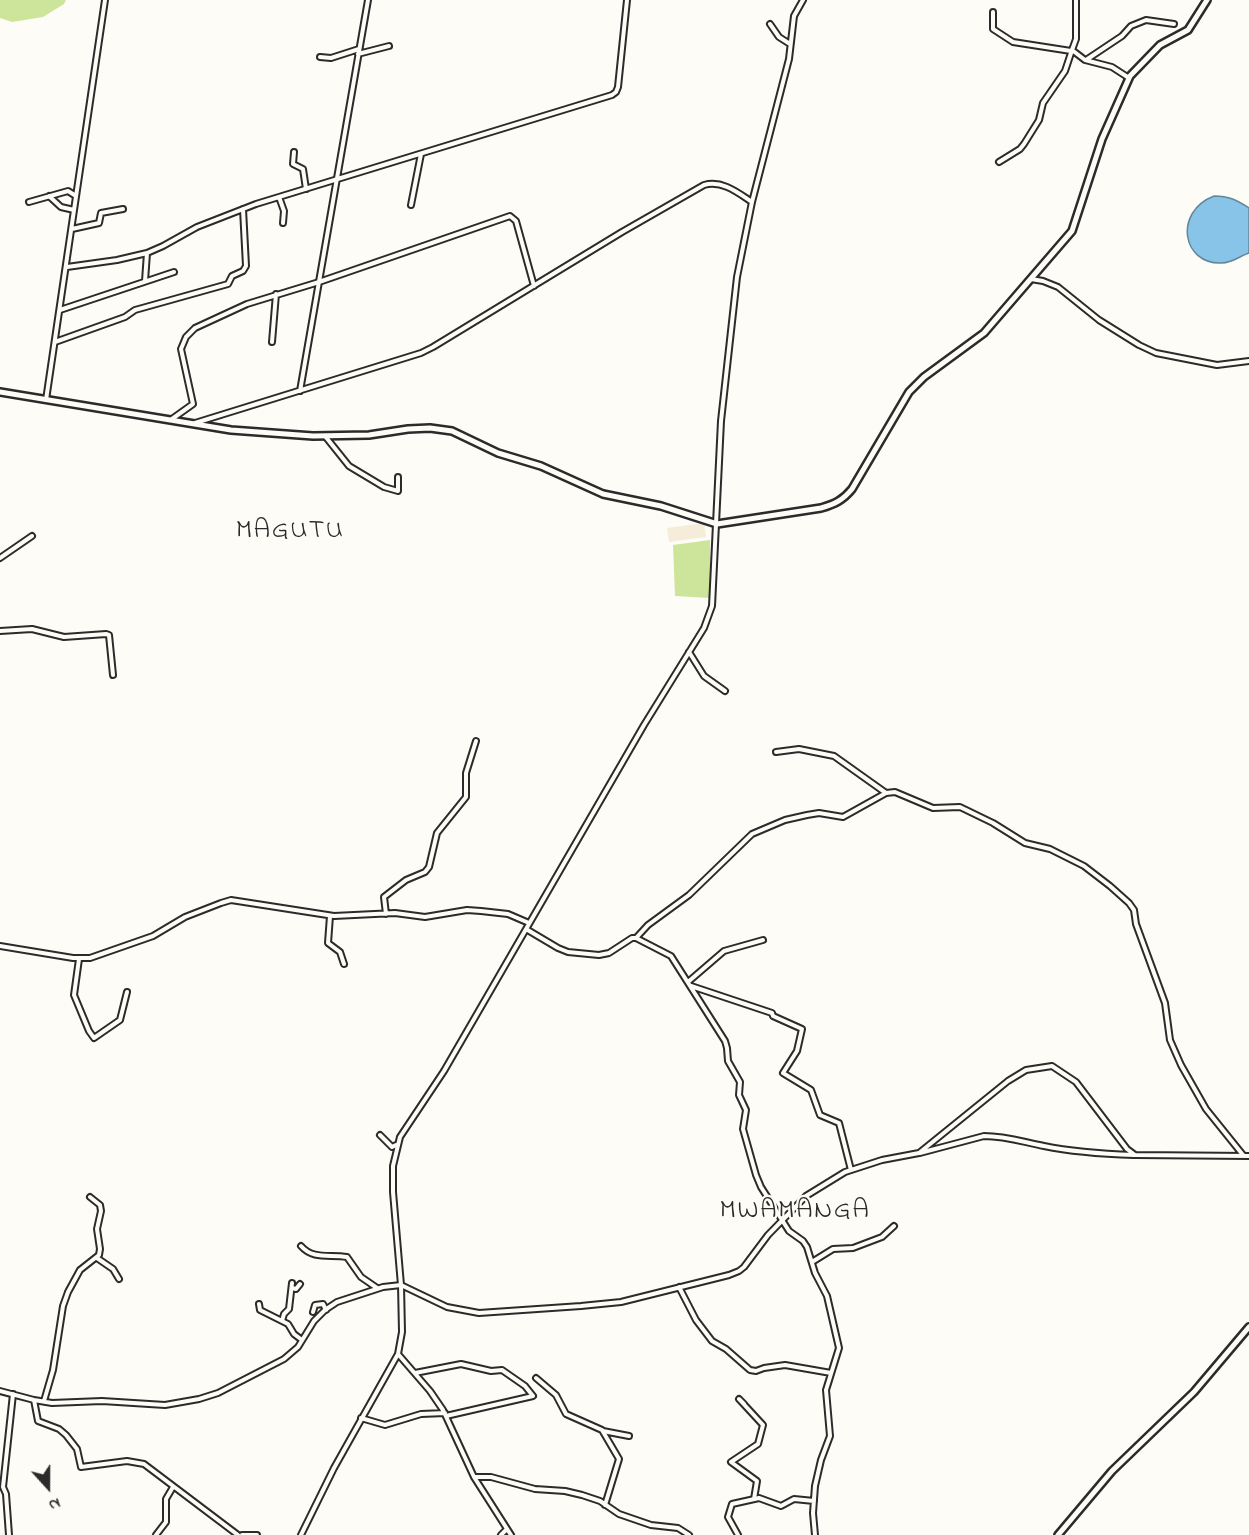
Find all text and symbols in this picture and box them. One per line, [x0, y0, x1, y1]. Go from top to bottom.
district label: MAGUTU [236, 517, 344, 549]
district label: MWAMANGA [720, 1197, 870, 1229]
north arrow [18, 1457, 78, 1517]
text: N [45, 1491, 64, 1517]

